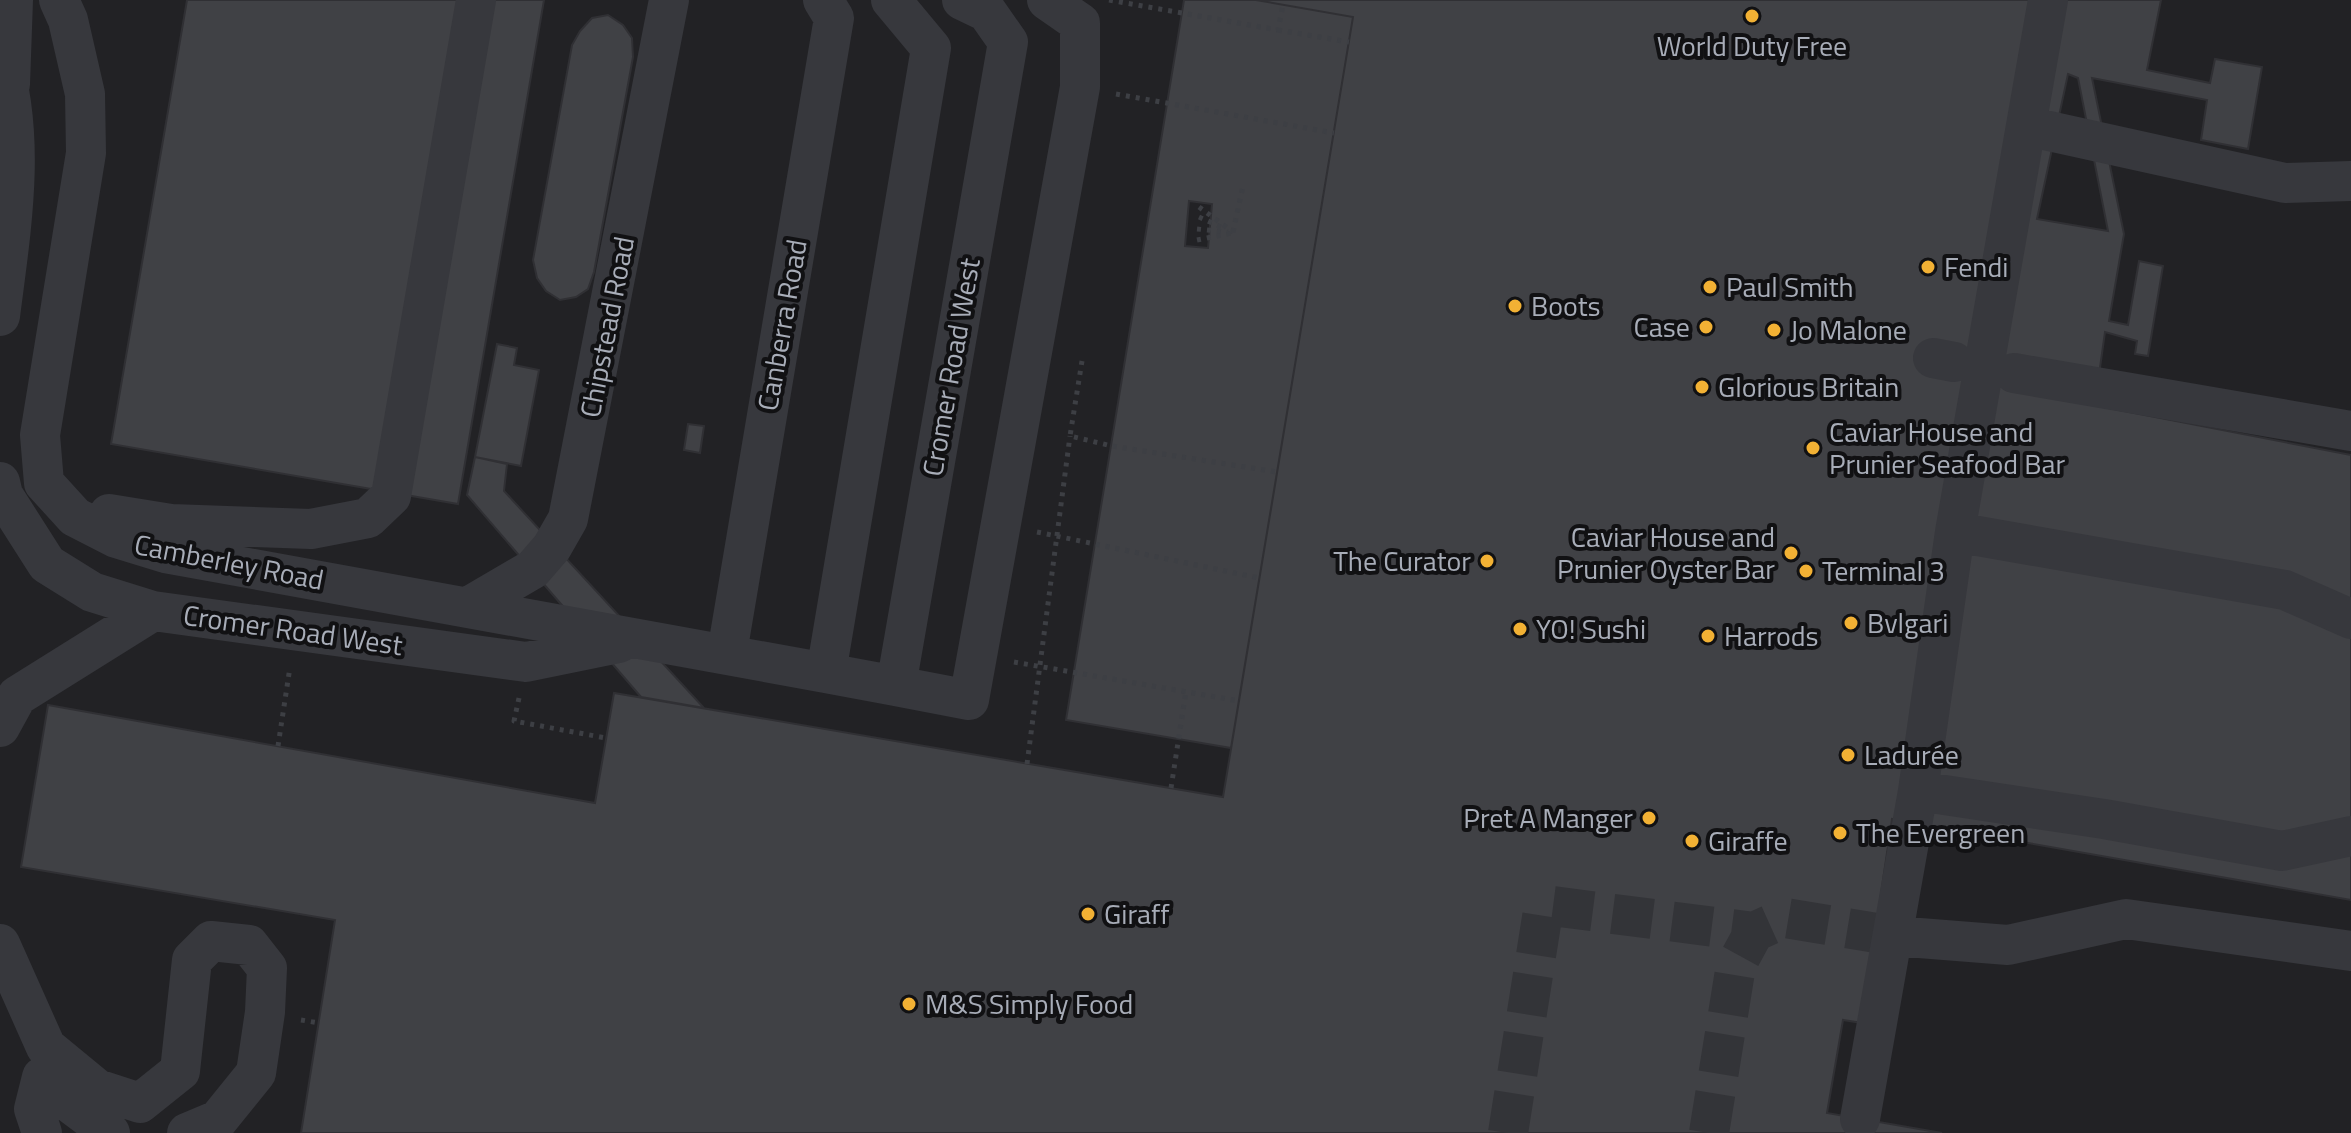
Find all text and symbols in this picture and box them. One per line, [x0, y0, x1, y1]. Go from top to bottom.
marker: World Duty Free [1743, 7, 1761, 25]
place label: World Duty Free [1657, 24, 1847, 67]
street label: Chipstead Road [568, 233, 645, 421]
street label: Canberra Road [745, 236, 818, 414]
place label: Fendi [1944, 245, 2008, 288]
street label: Cromer Road West [910, 254, 991, 479]
marker: Fendi [1919, 258, 1937, 276]
place label: Paul Smith [1726, 265, 1854, 308]
marker: Paul Smith [1701, 278, 1719, 296]
place label: Boots [1531, 284, 1601, 327]
marker: Boots [1506, 297, 1524, 315]
place label: Case [1634, 305, 1690, 348]
place label: Jo Malone [1790, 308, 1907, 351]
marker: Case [1697, 318, 1715, 336]
marker: Jo Malone [1765, 321, 1783, 339]
place label: Glorious Britain [1718, 365, 1899, 408]
marker: Glorious Britain [1693, 378, 1711, 396]
place label: Caviar House and Prunier Seafood Bar [1829, 410, 2065, 485]
marker: Caviar House and Prunier Seafood Bar [1804, 439, 1822, 457]
place label: Caviar House and Prunier Oyster Bar [1557, 515, 1775, 590]
street label: Camberley Road [131, 522, 327, 601]
place label: The Curator [1333, 539, 1471, 582]
marker: Caviar House and Prunier Oyster Bar [1782, 544, 1800, 562]
place label: Terminal 3 [1822, 549, 1945, 592]
marker: The Curator [1478, 552, 1496, 570]
marker: Terminal 3 [1797, 562, 1815, 580]
street label: Cromer Road West [181, 593, 406, 666]
place label: Bvlgari [1867, 601, 1948, 644]
place label: YO! Sushi [1536, 607, 1646, 650]
place label: Harrods [1724, 614, 1819, 657]
marker: Bvlgari [1842, 614, 1860, 632]
marker: YO! Sushi [1511, 620, 1529, 638]
marker: Harrods [1699, 627, 1717, 645]
place label: Ladurée [1864, 733, 1959, 776]
marker: Ladurée [1839, 746, 1857, 764]
place label: Pret A Manger [1463, 796, 1633, 839]
marker: Pret A Manger [1640, 809, 1658, 827]
place label: The Evergreen [1856, 811, 2025, 854]
place label: Giraffe [1708, 819, 1788, 862]
marker: The Evergreen [1831, 824, 1849, 842]
marker: Giraffe [1683, 832, 1701, 850]
place label: Giraff [1104, 892, 1170, 935]
marker: Giraff [1079, 905, 1097, 923]
place label: M&S Simply Food [925, 982, 1133, 1025]
marker: M&S Simply Food [900, 995, 918, 1013]

